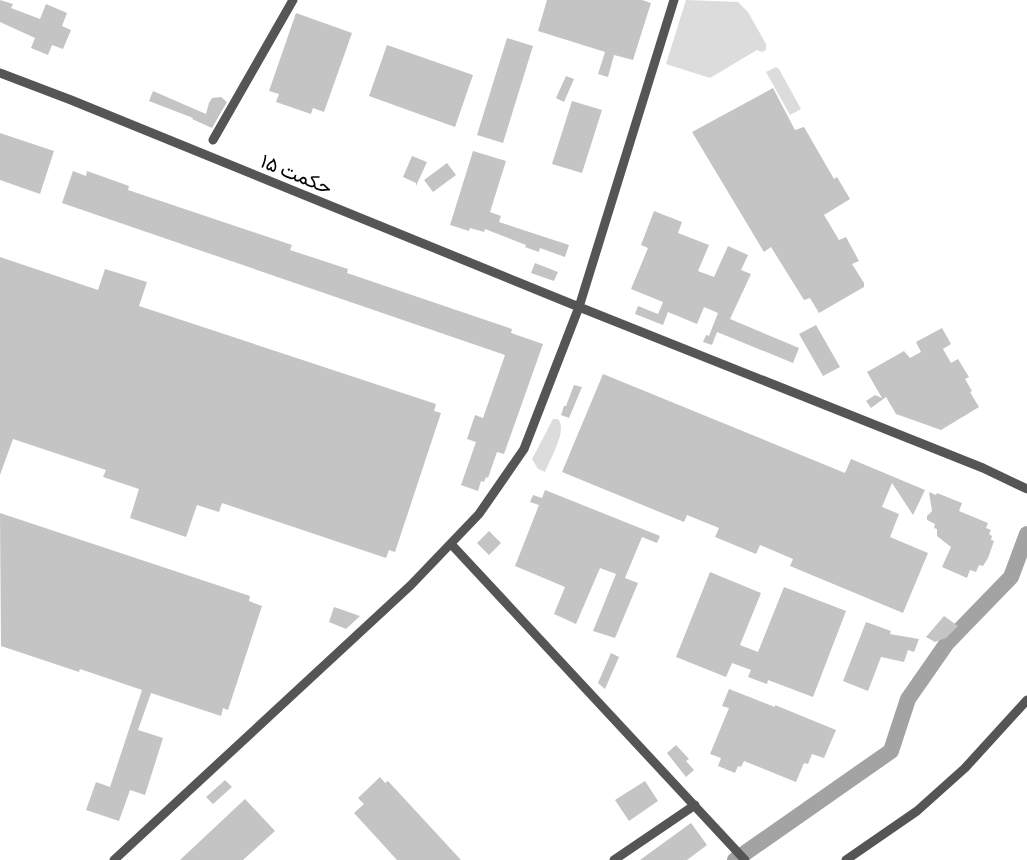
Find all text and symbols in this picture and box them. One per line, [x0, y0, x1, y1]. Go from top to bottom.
street label: حکمت ۱۵ [258, 148, 336, 198]

